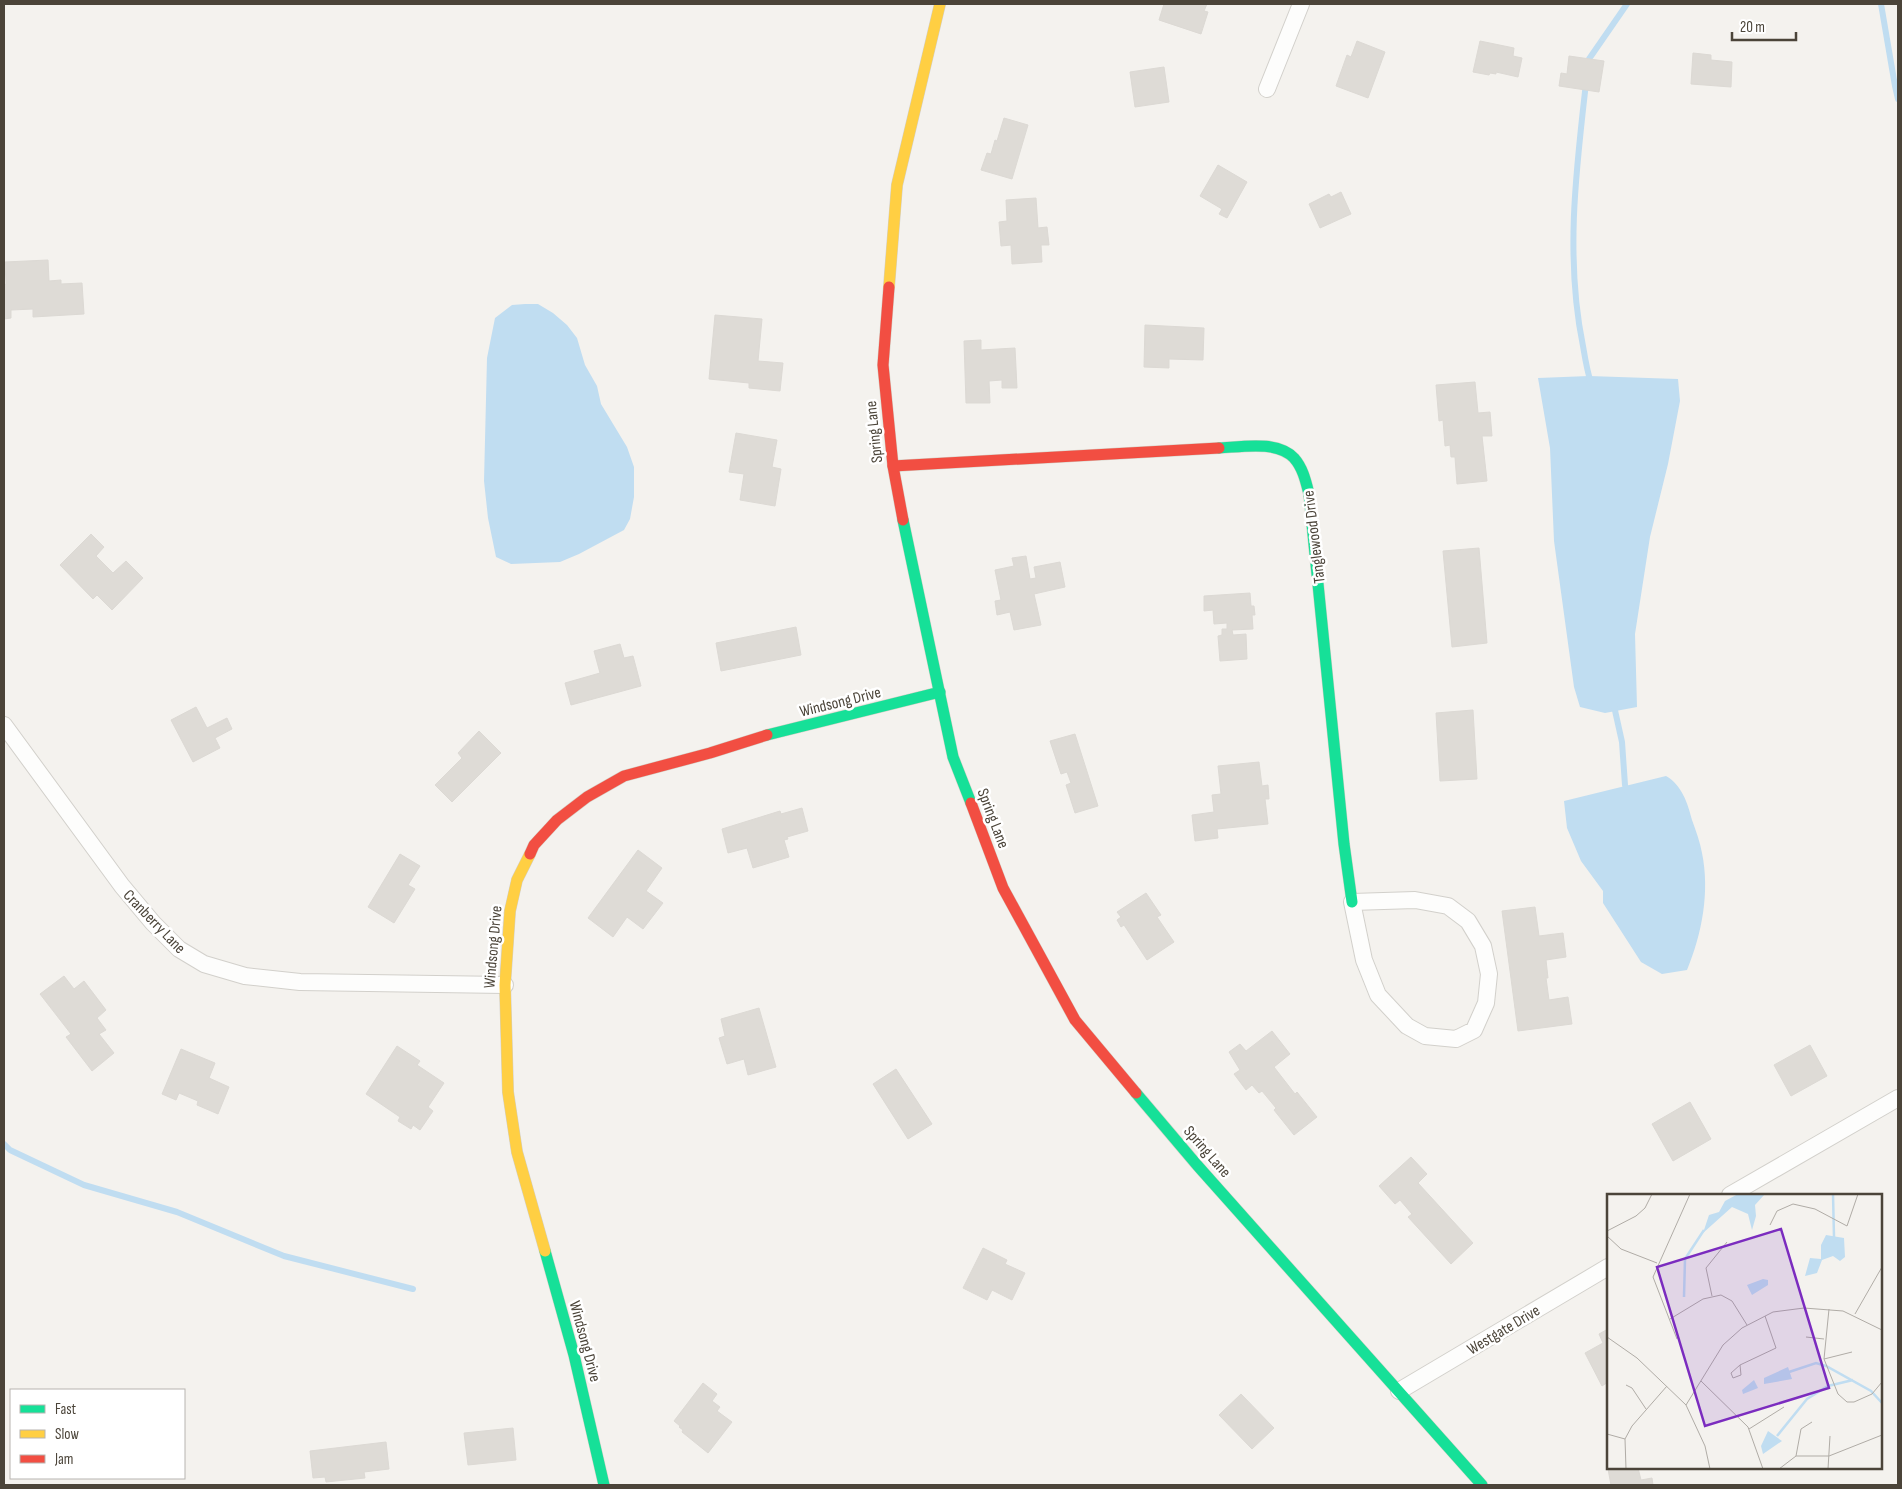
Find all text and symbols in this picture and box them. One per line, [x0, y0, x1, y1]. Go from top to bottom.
scale bar [1732, 10, 1796, 42]
text: 20 m [1740, 18, 1765, 37]
street label: Spring Lane [862, 400, 887, 464]
street label: Tanglewood Drive [1299, 489, 1330, 584]
street label: Windsong Drive [798, 683, 883, 722]
street label: Spring Lane [973, 786, 1013, 851]
street label: Cranberry Lane [119, 886, 189, 958]
street label: Windsong Drive [480, 905, 507, 989]
street label: Spring Lane [1179, 1122, 1234, 1182]
inset map [1607, 1194, 1882, 1469]
street label: Windsong Drive [565, 1299, 604, 1384]
street label: Westgate Drive [1464, 1301, 1543, 1359]
legend [10, 1389, 185, 1479]
text: Fast [55, 1400, 77, 1419]
text: Slow [55, 1425, 79, 1444]
text: Jam [54, 1450, 73, 1469]

